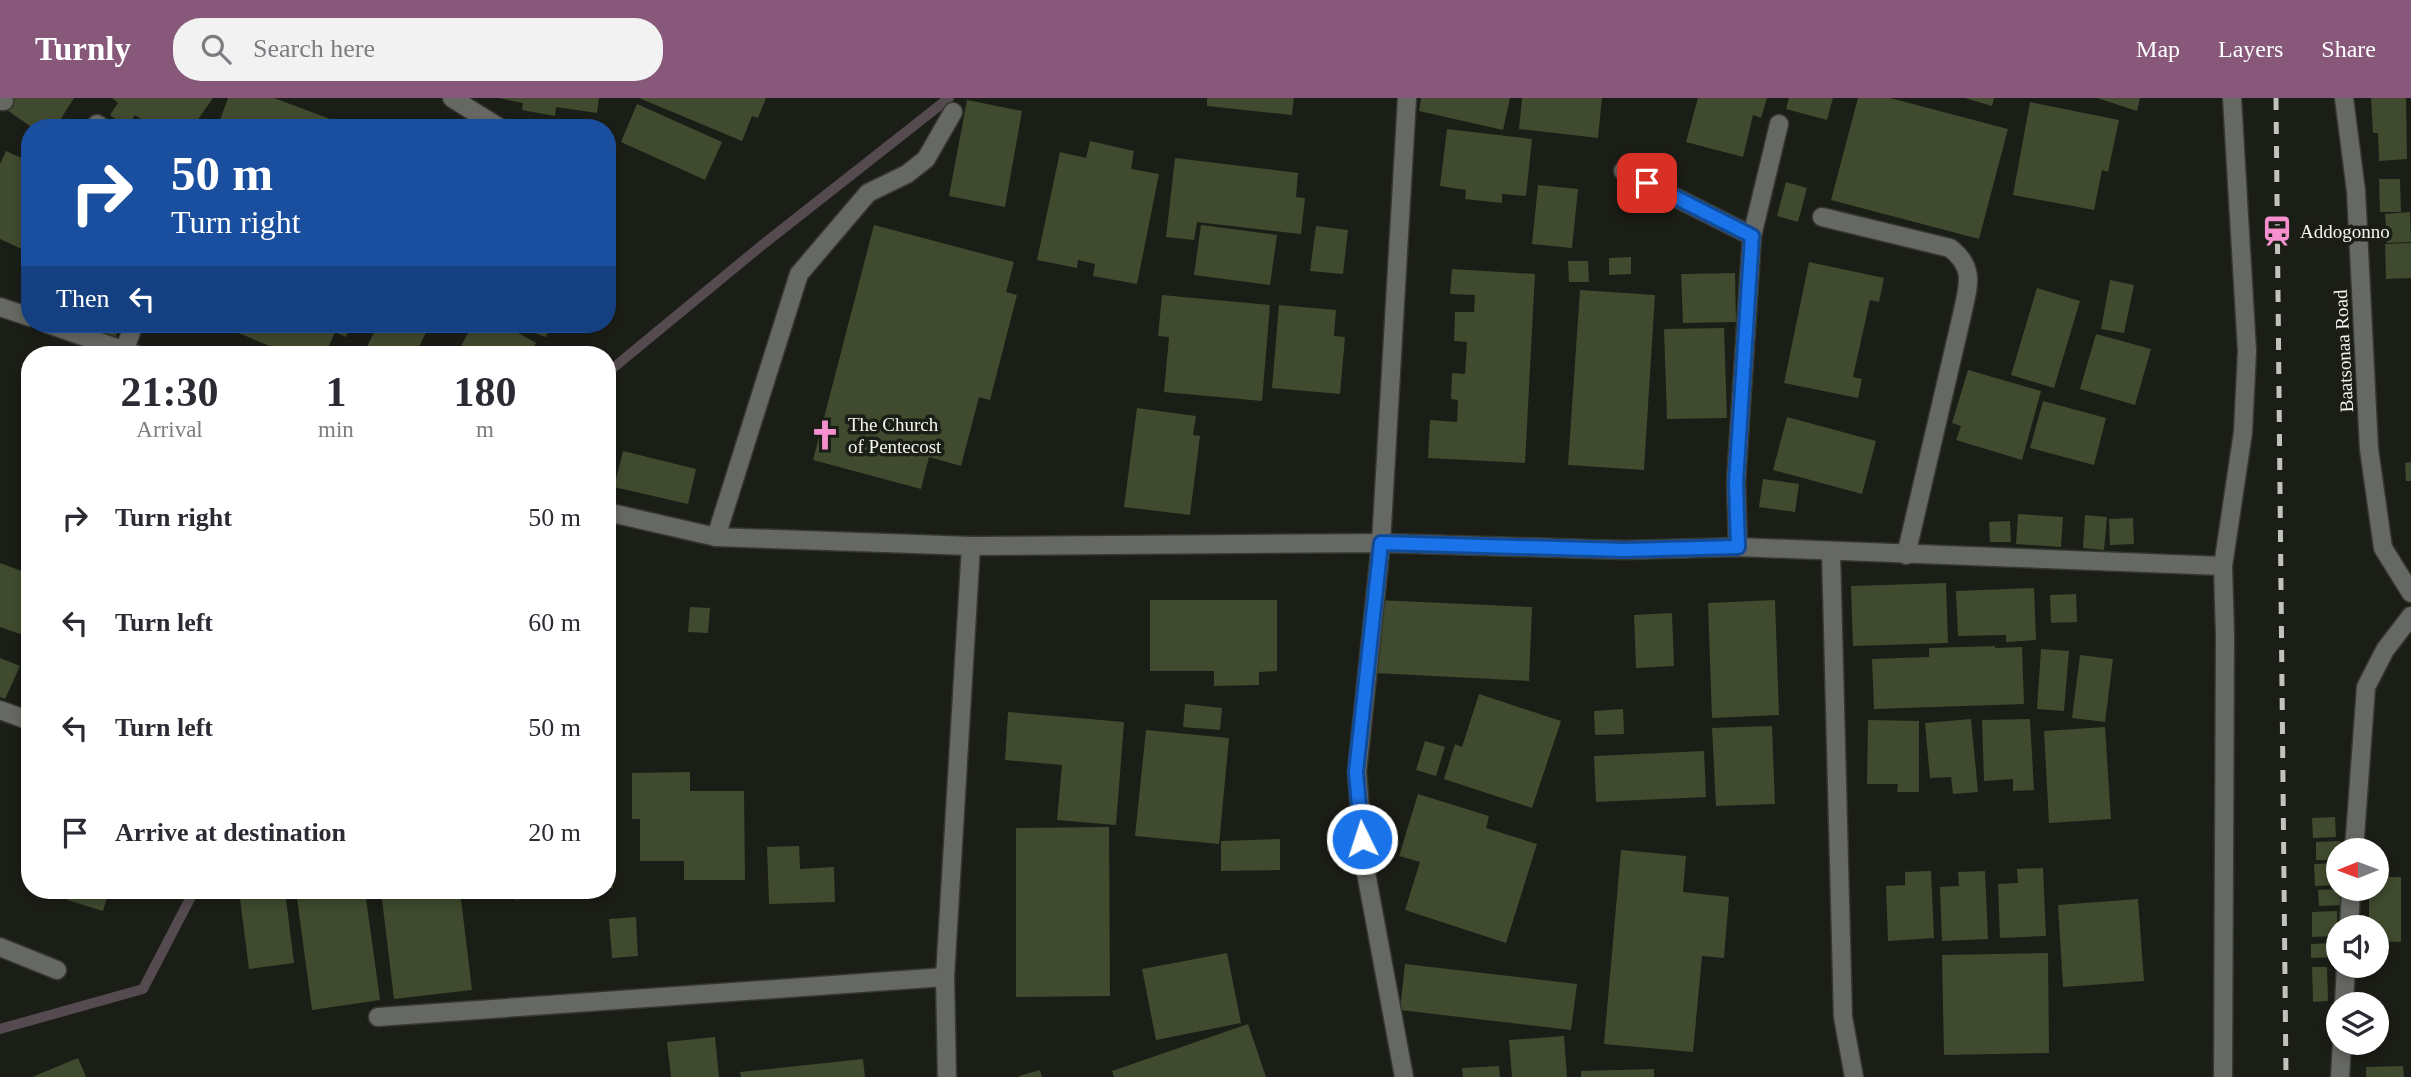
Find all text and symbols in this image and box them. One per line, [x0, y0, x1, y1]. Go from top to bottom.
search box [173, 18, 663, 81]
icon: search [197, 30, 235, 68]
text: Turnly [35, 31, 131, 67]
text: Search here [253, 34, 375, 63]
text: Map [2136, 36, 2180, 62]
text: Layers [2218, 36, 2283, 62]
text: Share [2321, 36, 2376, 62]
text: 50 m [171, 146, 273, 201]
icon: right [56, 147, 147, 238]
pin [1617, 153, 1677, 213]
icon: arrive [1628, 164, 1666, 202]
text: Turn right [171, 204, 301, 240]
station icon: Addogonno [2260, 214, 2294, 248]
place label: Addogonno [2300, 221, 2390, 242]
icon: left [123, 280, 161, 318]
text: Then [56, 284, 109, 313]
street label: Baatsonaa Road [2330, 289, 2357, 413]
text: 21:30 [121, 369, 219, 415]
text: 1 [325, 369, 346, 415]
text: 180 [453, 369, 516, 415]
place label: The Church of Pentecost [848, 414, 942, 457]
text: Arrival [136, 417, 203, 442]
text: min [318, 417, 354, 442]
text: m [476, 417, 494, 442]
church icon: The Church of Pentecost [808, 418, 842, 452]
icon: right [56, 499, 94, 537]
text: Turn right [115, 503, 232, 532]
text: 50 m [528, 503, 581, 532]
icon: left [56, 604, 94, 642]
text: Turn left [115, 608, 213, 637]
text: 60 m [528, 608, 581, 637]
icon: left [56, 709, 94, 747]
text: Turn left [115, 713, 213, 742]
text: 50 m [528, 713, 581, 742]
position arrow [1325, 802, 1399, 876]
icon: arrive [56, 814, 94, 852]
text: Arrive at destination [115, 818, 346, 847]
text: 20 m [528, 818, 581, 847]
north arrow [2326, 838, 2389, 901]
map controls [2326, 838, 2389, 1055]
button: sound [2326, 915, 2389, 978]
button: layers [2326, 992, 2389, 1055]

